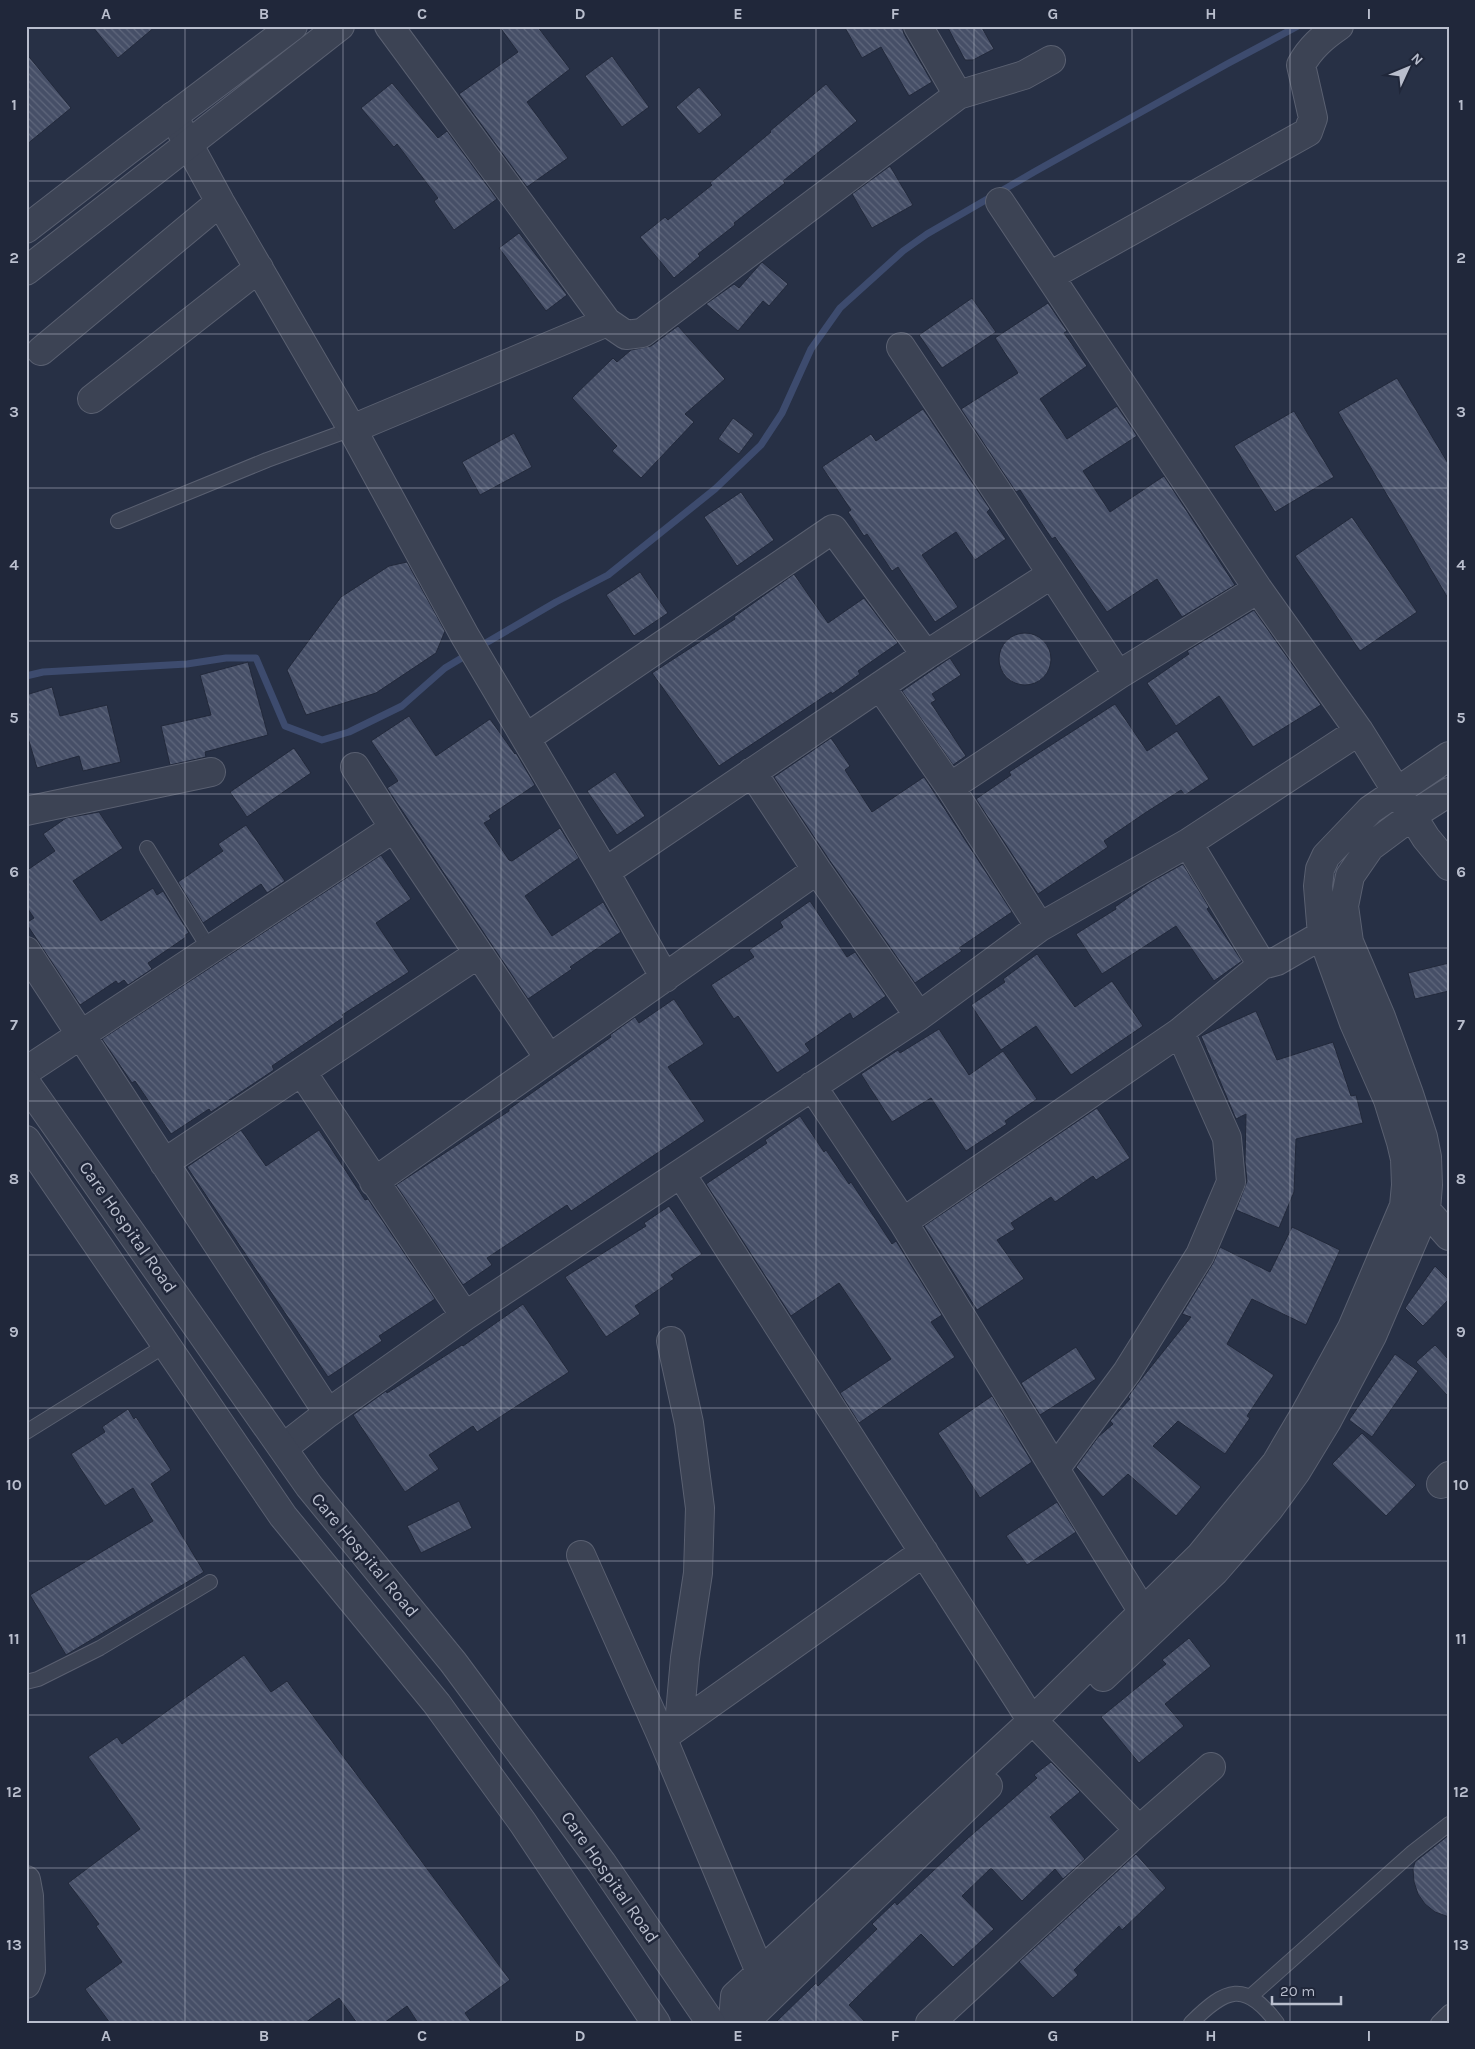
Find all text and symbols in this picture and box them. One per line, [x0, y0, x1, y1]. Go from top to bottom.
text: A [101, 4, 111, 23]
text: B [259, 4, 269, 23]
text: C [417, 4, 427, 23]
text: D [575, 4, 586, 23]
text: E [733, 4, 743, 23]
text: F [891, 4, 900, 23]
text: G [1048, 4, 1058, 23]
text: H [1205, 4, 1217, 23]
text: I [1367, 4, 1371, 23]
north arrow [1382, 42, 1432, 92]
text: N [1407, 50, 1427, 69]
text: 1 [11, 95, 17, 114]
text: 1 [1458, 95, 1464, 114]
text: 2 [9, 248, 19, 267]
text: 2 [1456, 248, 1466, 267]
text: 3 [9, 402, 19, 421]
text: 3 [1456, 402, 1466, 421]
text: 4 [9, 555, 19, 574]
text: 4 [1456, 555, 1466, 574]
text: 5 [9, 708, 19, 727]
text: 5 [1456, 708, 1466, 727]
text: 6 [9, 862, 19, 881]
text: 6 [1456, 862, 1466, 881]
text: 7 [10, 1015, 18, 1034]
text: 7 [1457, 1015, 1465, 1034]
street label: Care Hospital Road [74, 1157, 182, 1297]
text: 8 [9, 1169, 19, 1188]
text: 8 [1456, 1169, 1466, 1188]
text: 9 [9, 1322, 19, 1341]
text: 9 [1456, 1322, 1466, 1341]
text: 10 [6, 1475, 22, 1494]
text: 10 [1453, 1475, 1469, 1494]
street label: Care Hospital Road [307, 1488, 423, 1622]
text: 11 [8, 1629, 20, 1648]
text: 11 [1455, 1629, 1467, 1648]
text: 12 [6, 1782, 22, 1801]
text: 12 [1453, 1782, 1469, 1801]
street label: Care Hospital Road [556, 1807, 664, 1947]
text: 13 [6, 1935, 22, 1954]
text: 13 [1453, 1935, 1469, 1954]
scale bar [1272, 1974, 1341, 2006]
text: 20 m [1280, 1982, 1315, 2000]
text: A [101, 2026, 111, 2045]
text: B [259, 2026, 269, 2045]
text: C [417, 2026, 427, 2045]
text: D [575, 2026, 586, 2045]
text: E [733, 2026, 743, 2045]
text: F [891, 2026, 900, 2045]
text: G [1048, 2026, 1058, 2045]
text: H [1205, 2026, 1217, 2045]
text: I [1367, 2026, 1371, 2045]

